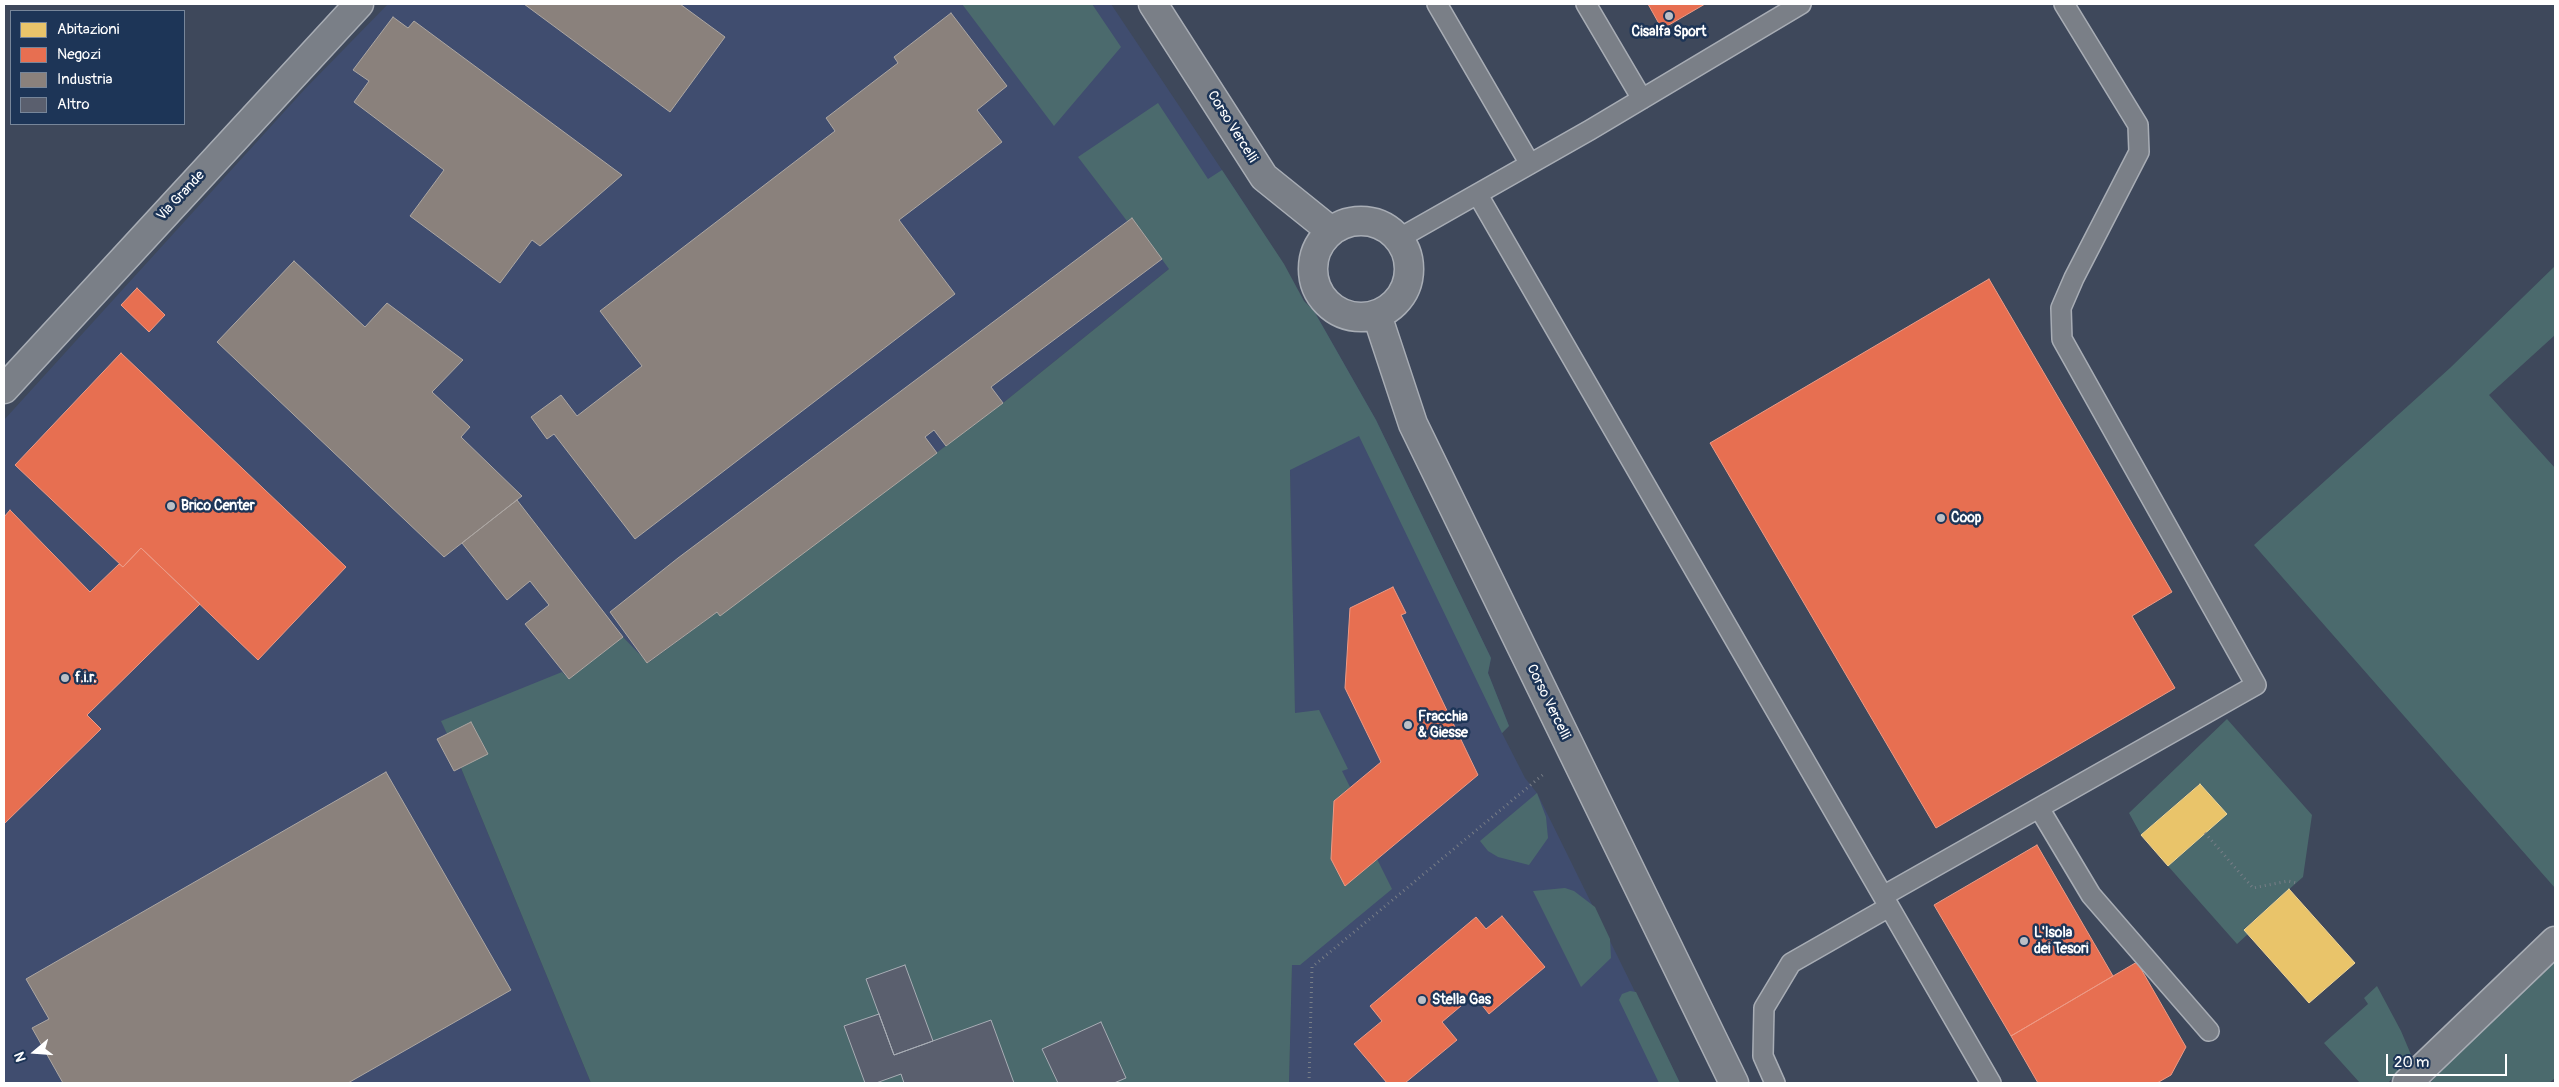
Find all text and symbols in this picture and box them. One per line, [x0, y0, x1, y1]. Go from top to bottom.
legend [10, 10, 185, 125]
marker: Cisalfa Sport [1663, 10, 1675, 22]
text: Abitazioni [57, 20, 119, 39]
place label: Cisalfa Sport [1632, 24, 1706, 40]
text: Negozi [57, 45, 101, 64]
text: Industria [57, 70, 112, 89]
street label: Corso Vercelli [1203, 88, 1261, 166]
text: Altro [57, 95, 89, 114]
street label: Via Grande [154, 167, 208, 225]
place label: Brico Center [181, 498, 255, 514]
marker: Brico Center [165, 500, 177, 512]
place label: Coop [1951, 510, 1981, 526]
marker: Coop [1935, 512, 1947, 524]
street label: Corso Vercelli [1523, 662, 1573, 742]
place label: f.i.r. [75, 670, 97, 686]
marker: f.i.r. [59, 672, 71, 684]
place label: Fracchia & Giesse [1418, 709, 1468, 742]
marker: Fracchia & Giesse [1402, 719, 1414, 731]
place label: L'Isola dei Tesori [2034, 925, 2089, 958]
marker: L'Isola dei Tesori [2018, 935, 2030, 947]
place label: Stella Gas [1432, 992, 1491, 1008]
marker: Stella Gas [1416, 994, 1428, 1006]
north arrow [10, 1027, 60, 1077]
scale bar [2389, 1044, 2510, 1076]
text: N [11, 1050, 30, 1064]
text: 20 m [2394, 1053, 2429, 1072]

